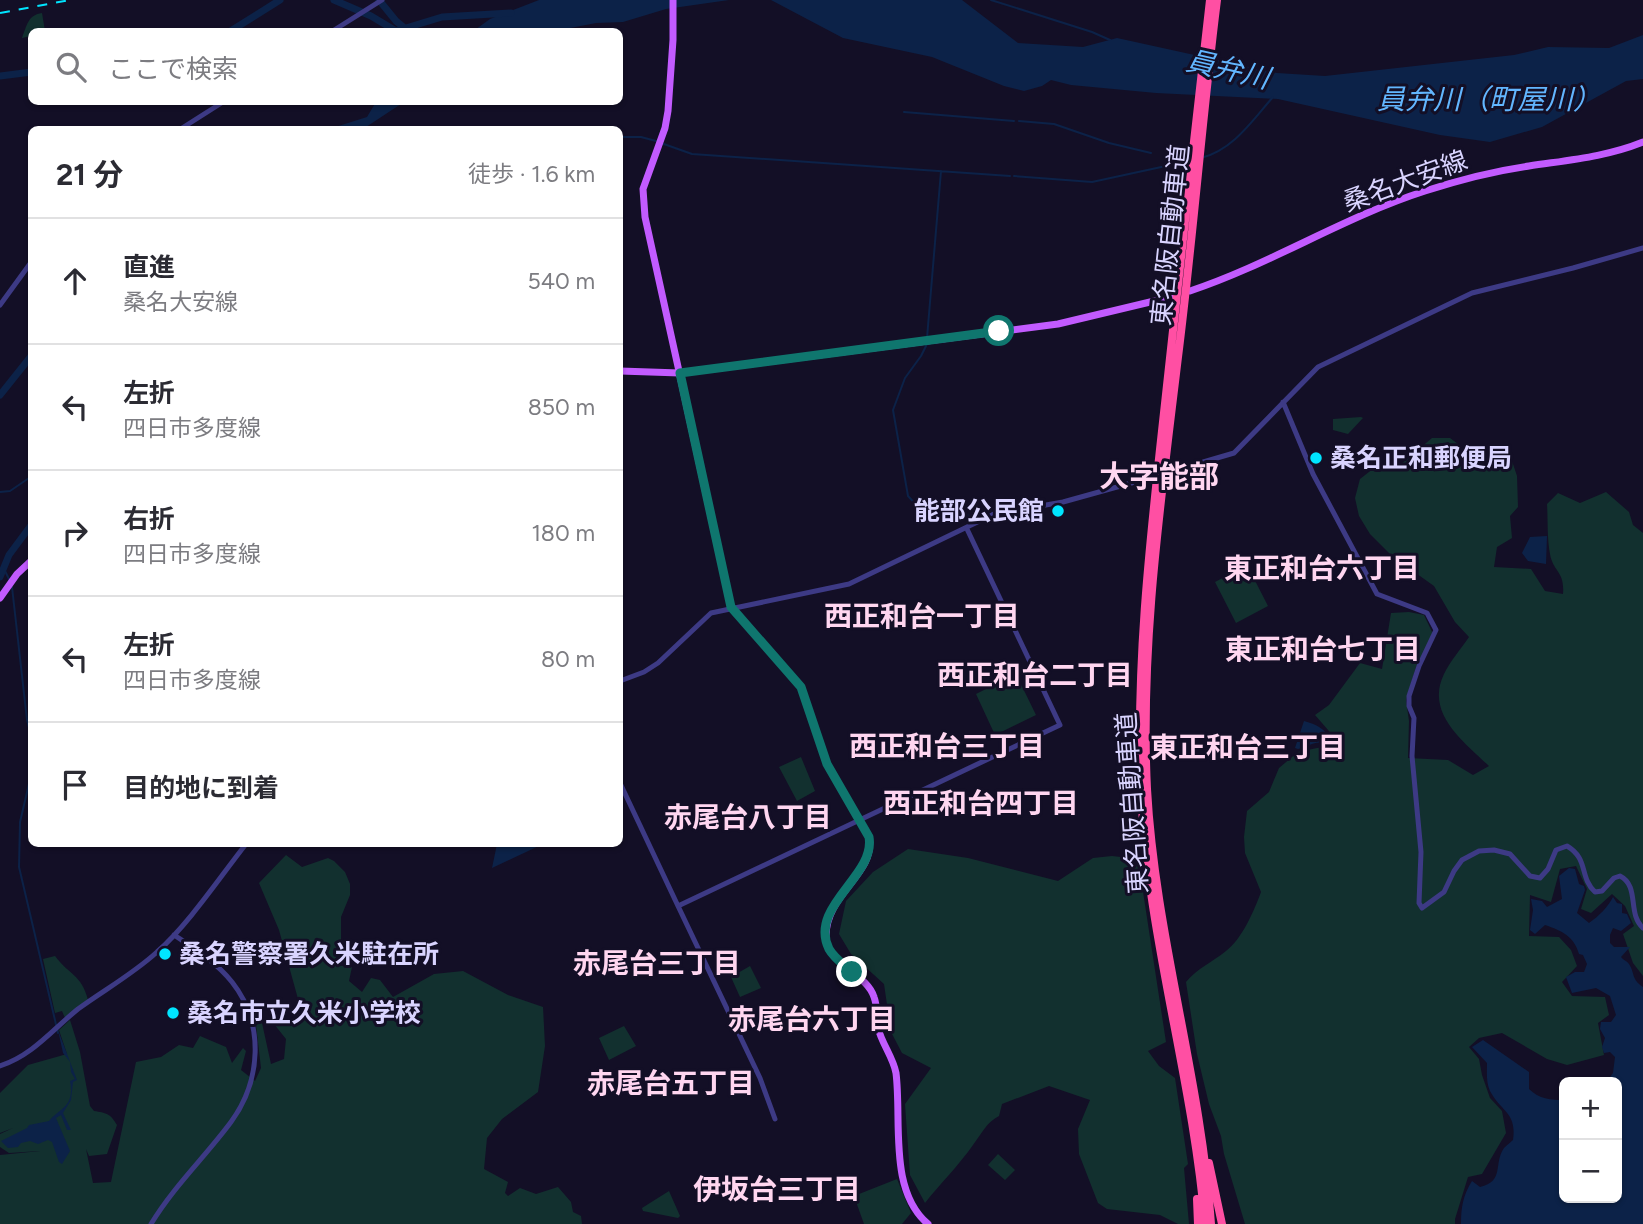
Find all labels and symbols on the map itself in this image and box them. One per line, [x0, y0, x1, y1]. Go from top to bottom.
water label: 員弁川 [1183, 43, 1276, 96]
water label: 員弁川（町屋川） [1377, 82, 1601, 116]
street label: 東名阪自動車道 [1145, 143, 1195, 327]
street label: 桑名大安線 [1338, 144, 1472, 218]
route start [983, 315, 1014, 346]
place label: 桑名正和郵便局 [1330, 442, 1512, 474]
marker: 桑名正和郵便局 [1308, 450, 1324, 466]
district label: 大字能部 [1099, 458, 1219, 495]
place label: 能部公民館 [914, 495, 1044, 527]
marker: 能部公民館 [1050, 503, 1066, 519]
district label: 東正和台六丁目 [1224, 551, 1420, 585]
district label: 西正和台一丁目 [824, 599, 1020, 633]
district label: 東正和台七丁目 [1225, 632, 1421, 666]
district label: 西正和台二丁目 [937, 658, 1133, 692]
street label: 東名阪自動車道 [1110, 711, 1154, 895]
district label: 西正和台三丁目 [849, 729, 1045, 763]
district label: 東正和台三丁目 [1150, 730, 1346, 764]
district label: 西正和台四丁目 [883, 786, 1079, 820]
district label: 赤尾台八丁目 [664, 800, 832, 834]
place label: 桑名警察署久米駐在所 [179, 938, 439, 970]
marker: 桑名警察署久米駐在所 [157, 946, 173, 962]
district label: 赤尾台三丁目 [573, 946, 741, 980]
route end [836, 956, 867, 987]
place label: 桑名市立久米小学校 [187, 997, 421, 1029]
district label: 赤尾台六丁目 [728, 1002, 896, 1036]
marker: 桑名市立久米小学校 [165, 1005, 181, 1021]
district label: 赤尾台五丁目 [587, 1066, 755, 1100]
district label: 伊坂台三丁目 [693, 1172, 861, 1206]

